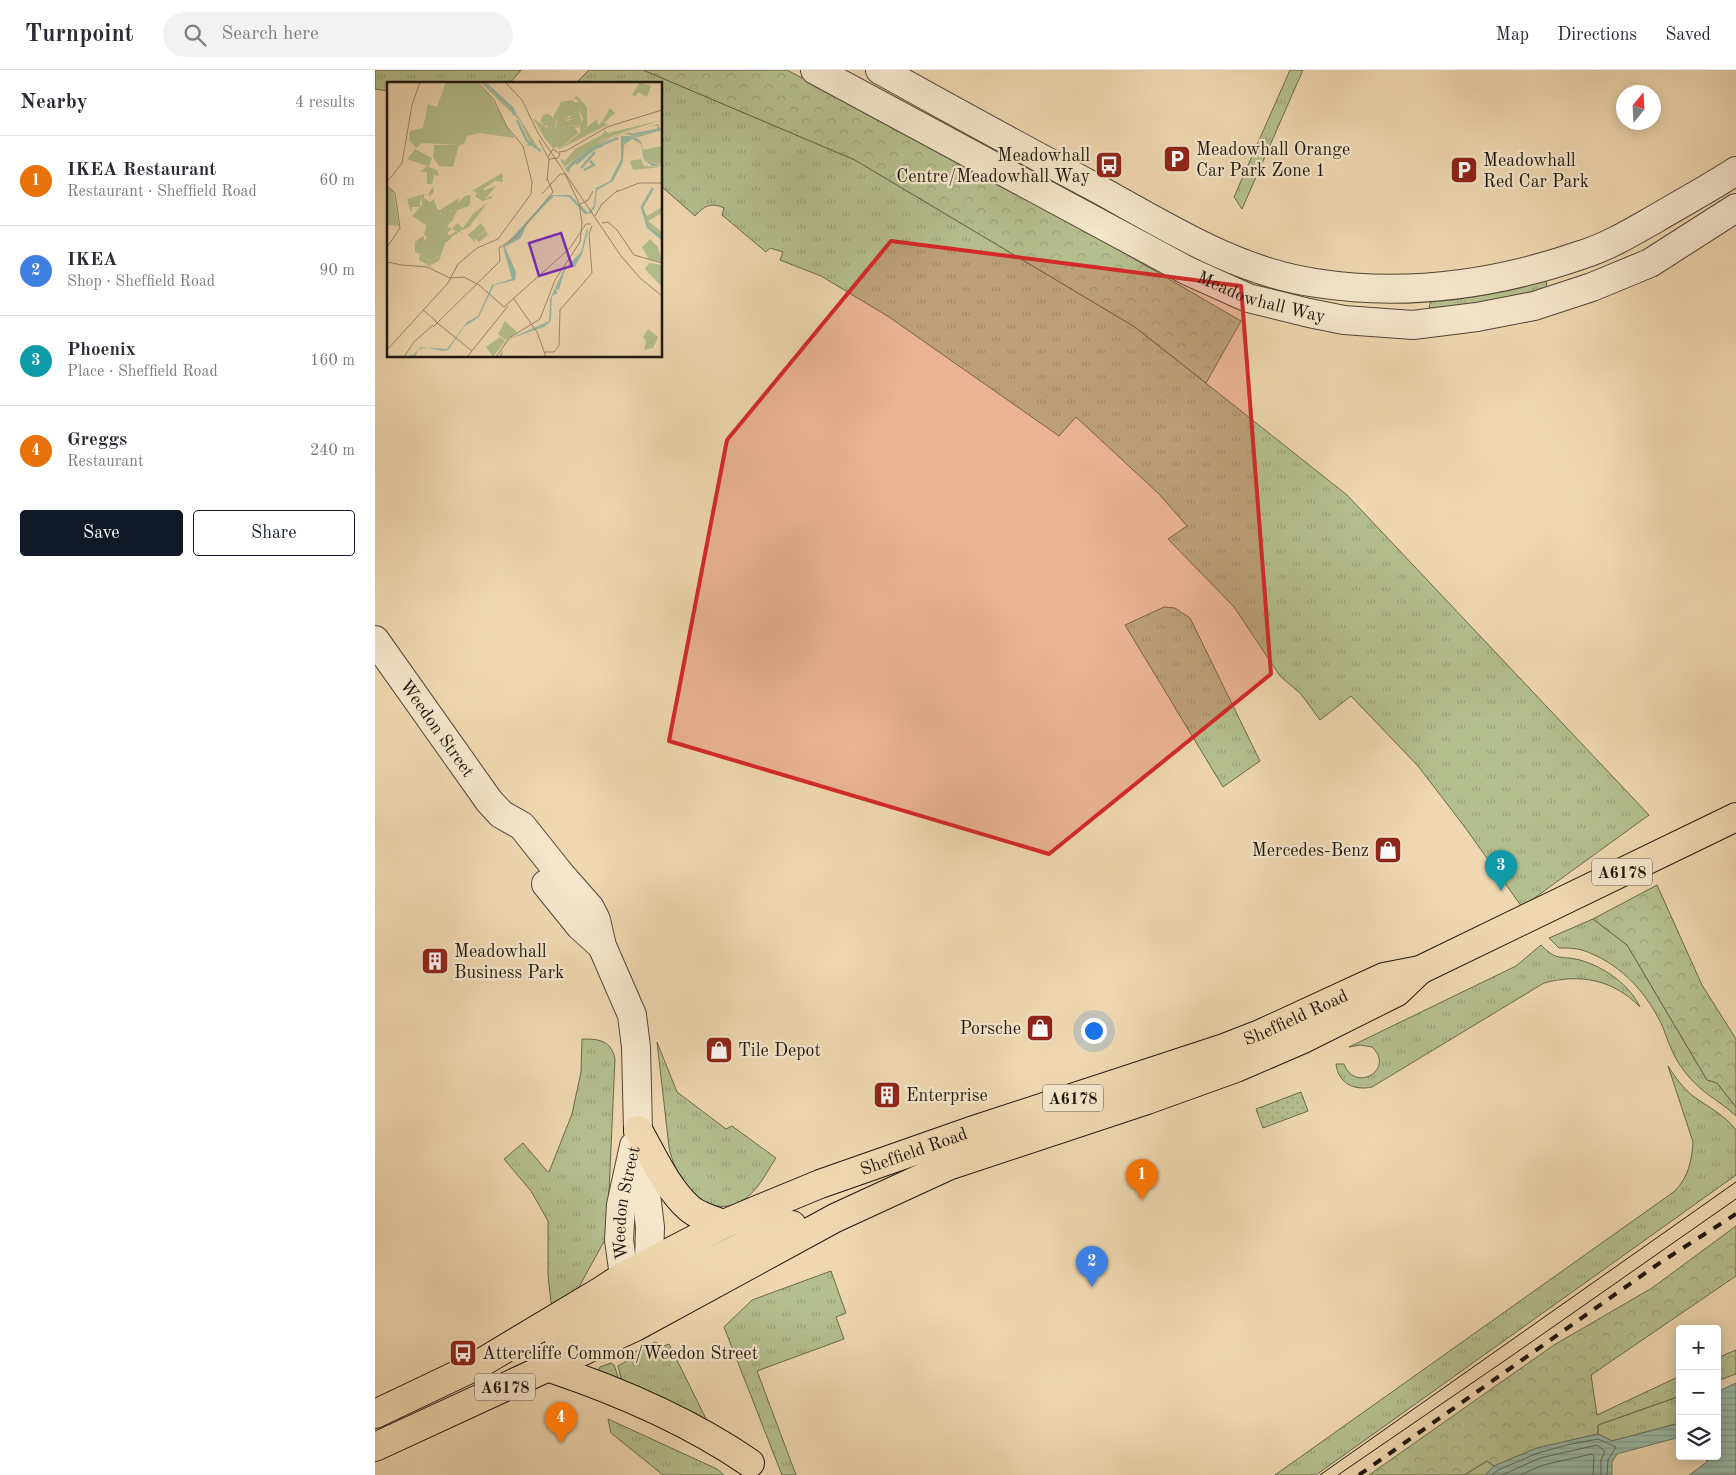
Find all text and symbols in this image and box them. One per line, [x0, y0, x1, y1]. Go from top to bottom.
search box [163, 12, 513, 57]
icon: search [181, 21, 209, 49]
text: Turnpoint [25, 23, 133, 47]
text: Search here [221, 25, 319, 44]
text: Map [1496, 26, 1529, 44]
text: Directions [1557, 26, 1637, 44]
text: Saved [1665, 26, 1711, 44]
inset map [387, 82, 663, 358]
north arrow [1616, 85, 1661, 130]
text: Nearby [20, 92, 88, 113]
text: 4 results [295, 95, 355, 111]
place label: Meadowhall Orange Car Park Zone 1 [1196, 141, 1350, 180]
parking icon: Meadowhall Orange Car Park Zone 1 [1162, 144, 1192, 174]
place label: Meadowhall Centre/Meadowhall Way [896, 147, 1090, 186]
bus stop icon: Meadowhall Centre/Meadowhall Way [1094, 150, 1124, 180]
place label: Meadowhall Red Car Park [1483, 152, 1589, 191]
parking icon: Meadowhall Red Car Park [1449, 155, 1479, 185]
text: IKEA Restaurant [67, 161, 216, 180]
text: 1 [31, 173, 41, 189]
text: 60 m [319, 173, 355, 189]
text: Restaurant · Sheffield Road [67, 184, 257, 200]
text: IKEA [67, 251, 117, 270]
text: 2 [31, 263, 41, 279]
text: 90 m [319, 263, 355, 279]
street label: Meadowhall Way [1194, 268, 1327, 326]
text: Shop · Sheffield Road [67, 274, 215, 290]
text: Phoenix [67, 341, 136, 360]
text: 3 [31, 353, 41, 369]
text: 160 m [310, 353, 355, 369]
text: Place · Sheffield Road [67, 364, 218, 380]
text: Greggs [67, 431, 127, 450]
text: 4 [31, 443, 41, 459]
text: 240 m [310, 443, 355, 459]
text: Restaurant [67, 454, 144, 470]
button: Save [20, 510, 183, 556]
button: Share [193, 510, 355, 556]
street label: Weedon Street [396, 677, 477, 781]
shop icon: Mercedes-Benz [1373, 835, 1403, 865]
place label: Mercedes-Benz [1252, 842, 1369, 860]
pin: 3 [1485, 850, 1517, 891]
road number: A6178 [1592, 859, 1652, 886]
place label: Meadowhall Business Park [454, 943, 564, 982]
building icon: Meadowhall Business Park [420, 946, 450, 976]
street label: Sheffield Road [1241, 987, 1351, 1049]
shop icon: Porsche [1025, 1013, 1055, 1043]
your location [1081, 1018, 1107, 1044]
place label: Porsche [960, 1020, 1021, 1038]
shop icon: Tile Depot [704, 1035, 734, 1065]
place label: Tile Depot [738, 1042, 821, 1060]
building icon: Enterprise [872, 1080, 902, 1110]
road number: A6178 [1043, 1084, 1103, 1112]
place label: Enterprise [906, 1087, 988, 1105]
street label: Sheffield Road [858, 1125, 970, 1179]
street label: Weedon Street [611, 1145, 644, 1261]
pin: 1 [1126, 1159, 1158, 1200]
pin: 2 [1076, 1246, 1108, 1287]
map controls [1676, 1325, 1721, 1460]
button: + [1676, 1325, 1721, 1370]
bus stop icon: Attercliffe Common/Weedon Street [448, 1338, 478, 1368]
place label: Attercliffe Common/Weedon Street [482, 1345, 758, 1363]
button: − [1676, 1370, 1721, 1415]
road number: A6178 [475, 1374, 535, 1400]
pin: 4 [545, 1402, 577, 1443]
button: layers [1676, 1415, 1721, 1460]

